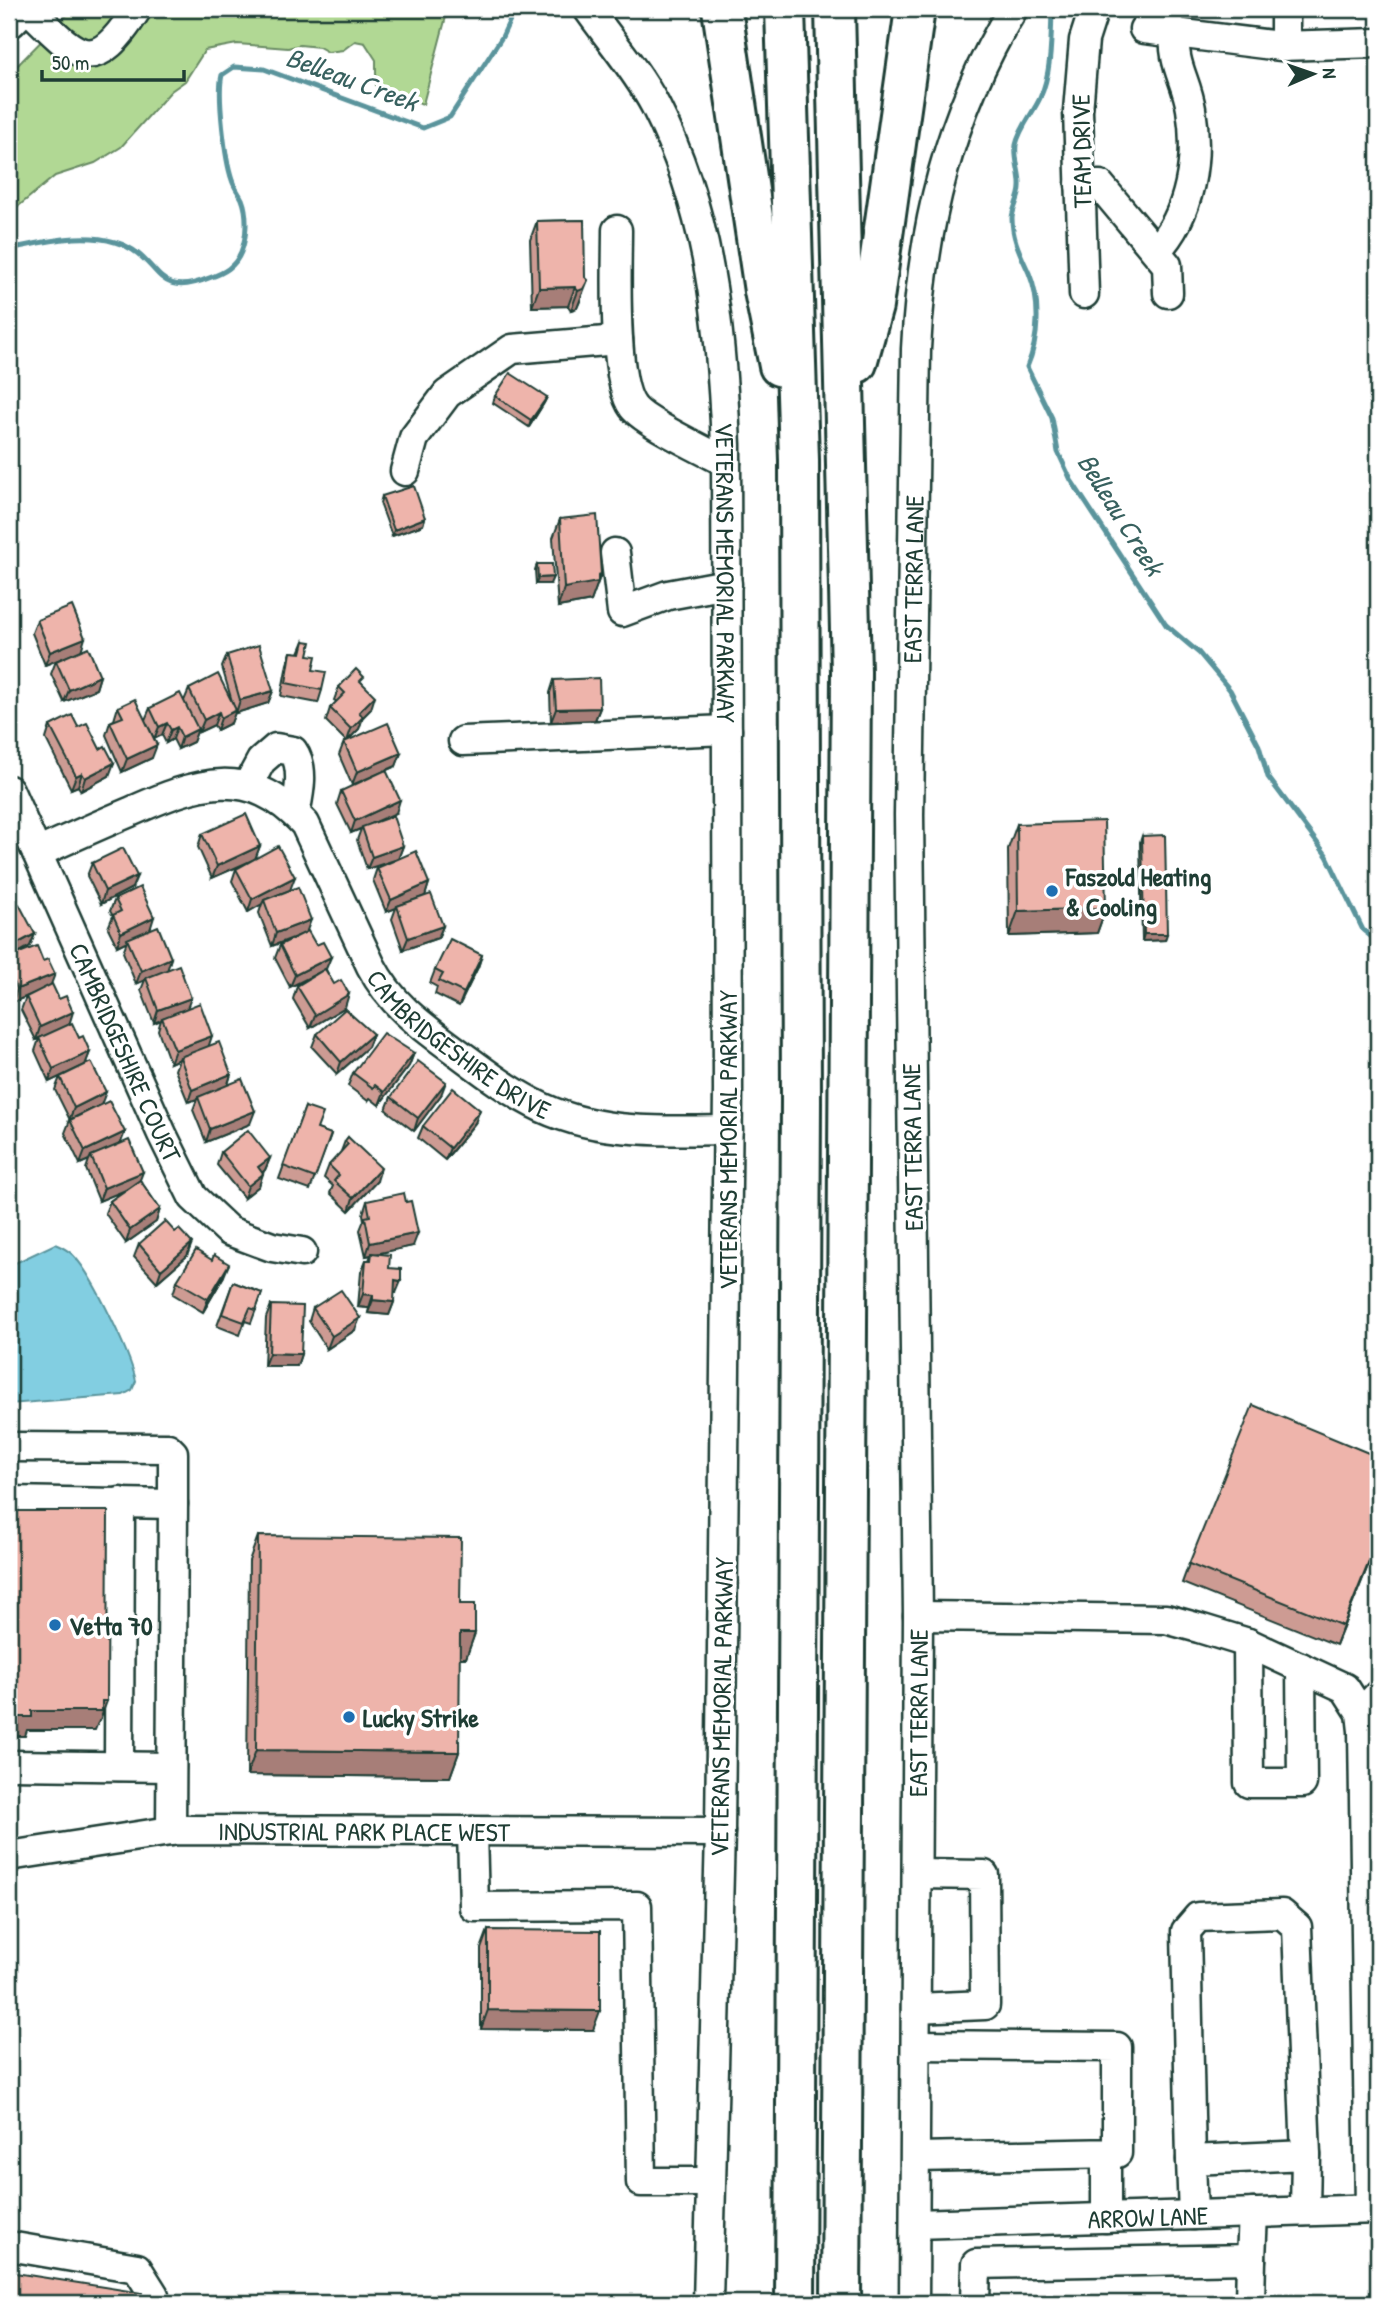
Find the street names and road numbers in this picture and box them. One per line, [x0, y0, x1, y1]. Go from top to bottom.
street label: TEAM DRIVE [1062, 93, 1099, 208]
street label: VETERANS MEMORIAL PARKWAY [707, 422, 744, 723]
street label: EAST TERRA LANE [894, 494, 931, 663]
street label: CAMBRIDGESHIRE COURT [62, 937, 191, 1168]
street label: CAMBRIDGESHIRE DRIVE [359, 963, 557, 1127]
street label: VETERANS MEMORIAL PARKWAY [710, 990, 745, 1290]
street label: EAST TERRA LANE [893, 1062, 931, 1231]
street label: VETERANS MEMORIAL PARKWAY [701, 1556, 741, 1857]
street label: EAST TERRA LANE [899, 1628, 935, 1797]
street label: INDUSTRIAL PARK PLACE WEST [218, 1813, 511, 1849]
street label: ARROW LANE [1087, 2197, 1209, 2236]

